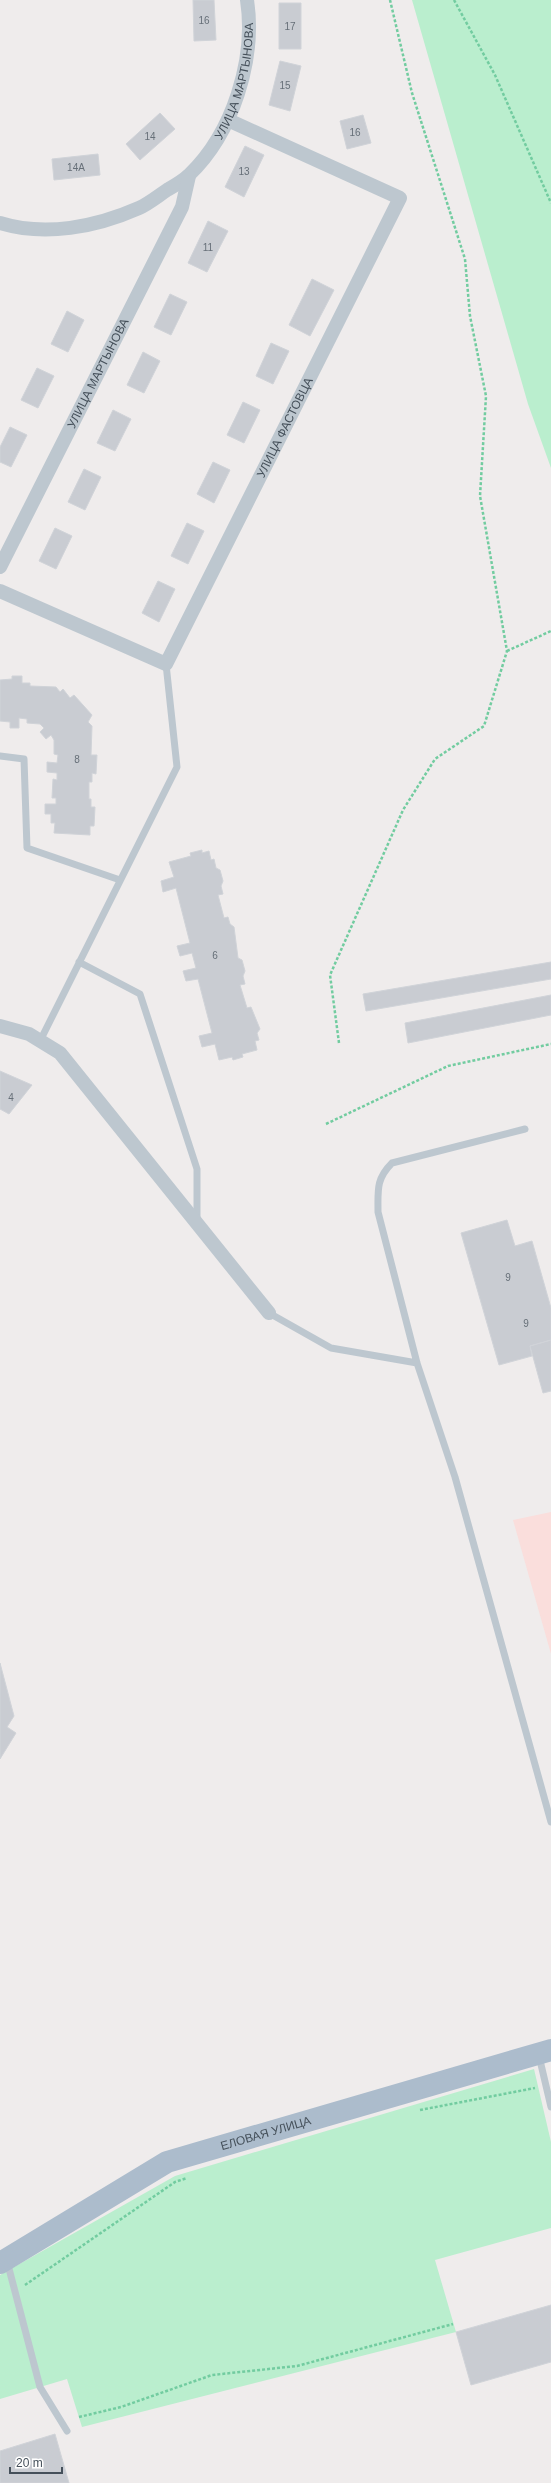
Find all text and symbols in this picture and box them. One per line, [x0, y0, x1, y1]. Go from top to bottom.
house number: 16 [198, 15, 210, 26]
house number: 17 [284, 21, 296, 32]
street label: УЛИЦА МАРТЫНОВА [212, 23, 256, 142]
house number: 15 [279, 80, 291, 91]
house number: 16 [349, 127, 361, 138]
house number: 14 [144, 131, 156, 142]
house number: 14А [67, 162, 85, 173]
house number: 13 [238, 166, 250, 177]
house number: 11 [203, 242, 214, 253]
street label: УЛИЦА МАРТЫНОВА [64, 316, 131, 431]
street label: УЛИЦА ФАСТОВЦА [254, 375, 316, 480]
house number: 8 [74, 754, 80, 765]
house number: 6 [212, 950, 218, 961]
house number: 4 [8, 1092, 14, 1103]
house number: 9 [505, 1272, 511, 1283]
house number: 9 [523, 1318, 529, 1329]
street label: ЕЛОВАЯ УЛИЦА [219, 2113, 313, 2153]
scale bar [10, 2449, 62, 2475]
text: 20 m [16, 2456, 43, 2470]

